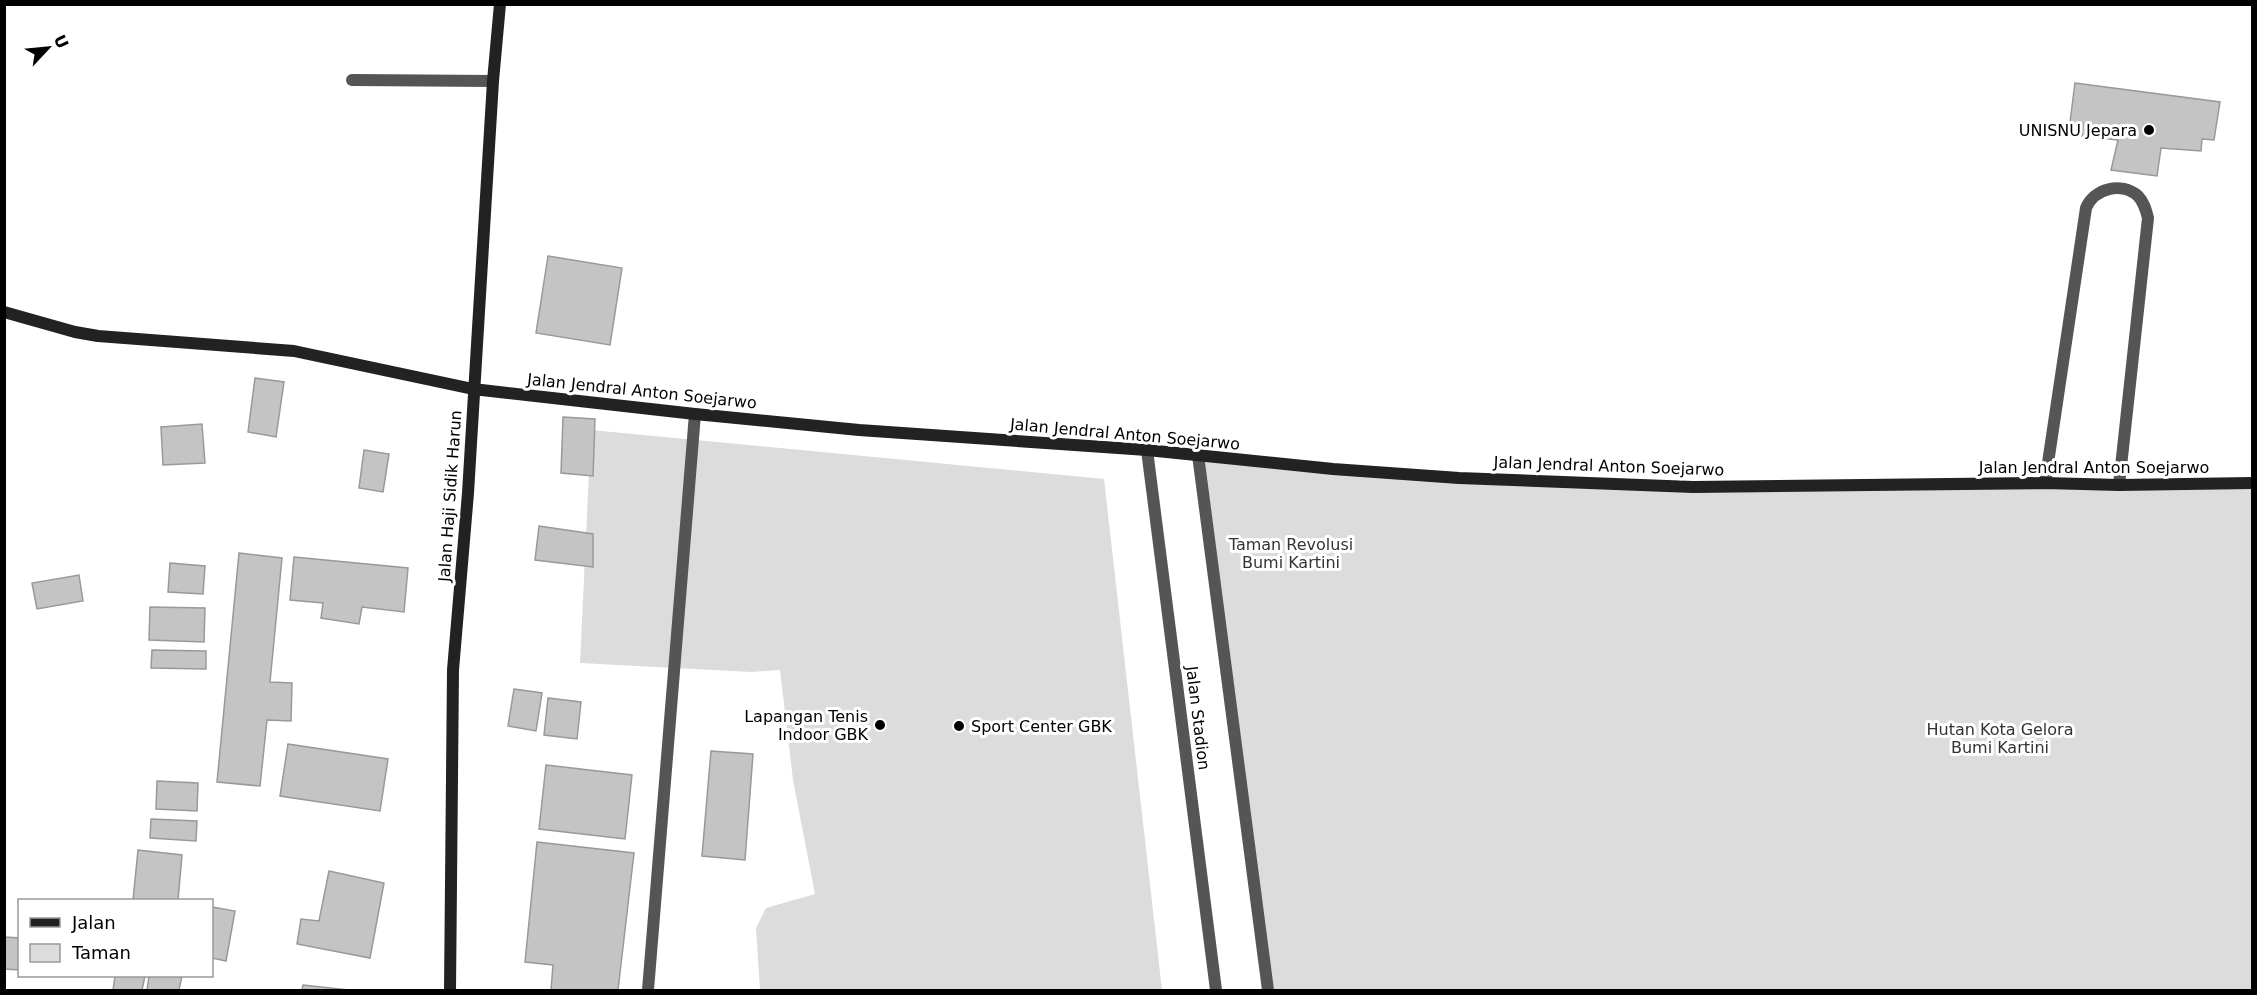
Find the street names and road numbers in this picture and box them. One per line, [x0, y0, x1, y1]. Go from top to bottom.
street label: Jalan Jendral Anton Soejarwo [525, 369, 758, 413]
street label: Jalan Haji Sidik Harun [434, 410, 465, 583]
street label: Jalan Jendral Anton Soejarwo [1008, 414, 1241, 454]
street label: Jalan Jendral Anton Soejarwo [1492, 452, 1725, 480]
street label: Jalan Jendral Anton Soejarwo [1978, 458, 2209, 477]
street label: Jalan Stadion [1182, 664, 1214, 771]

